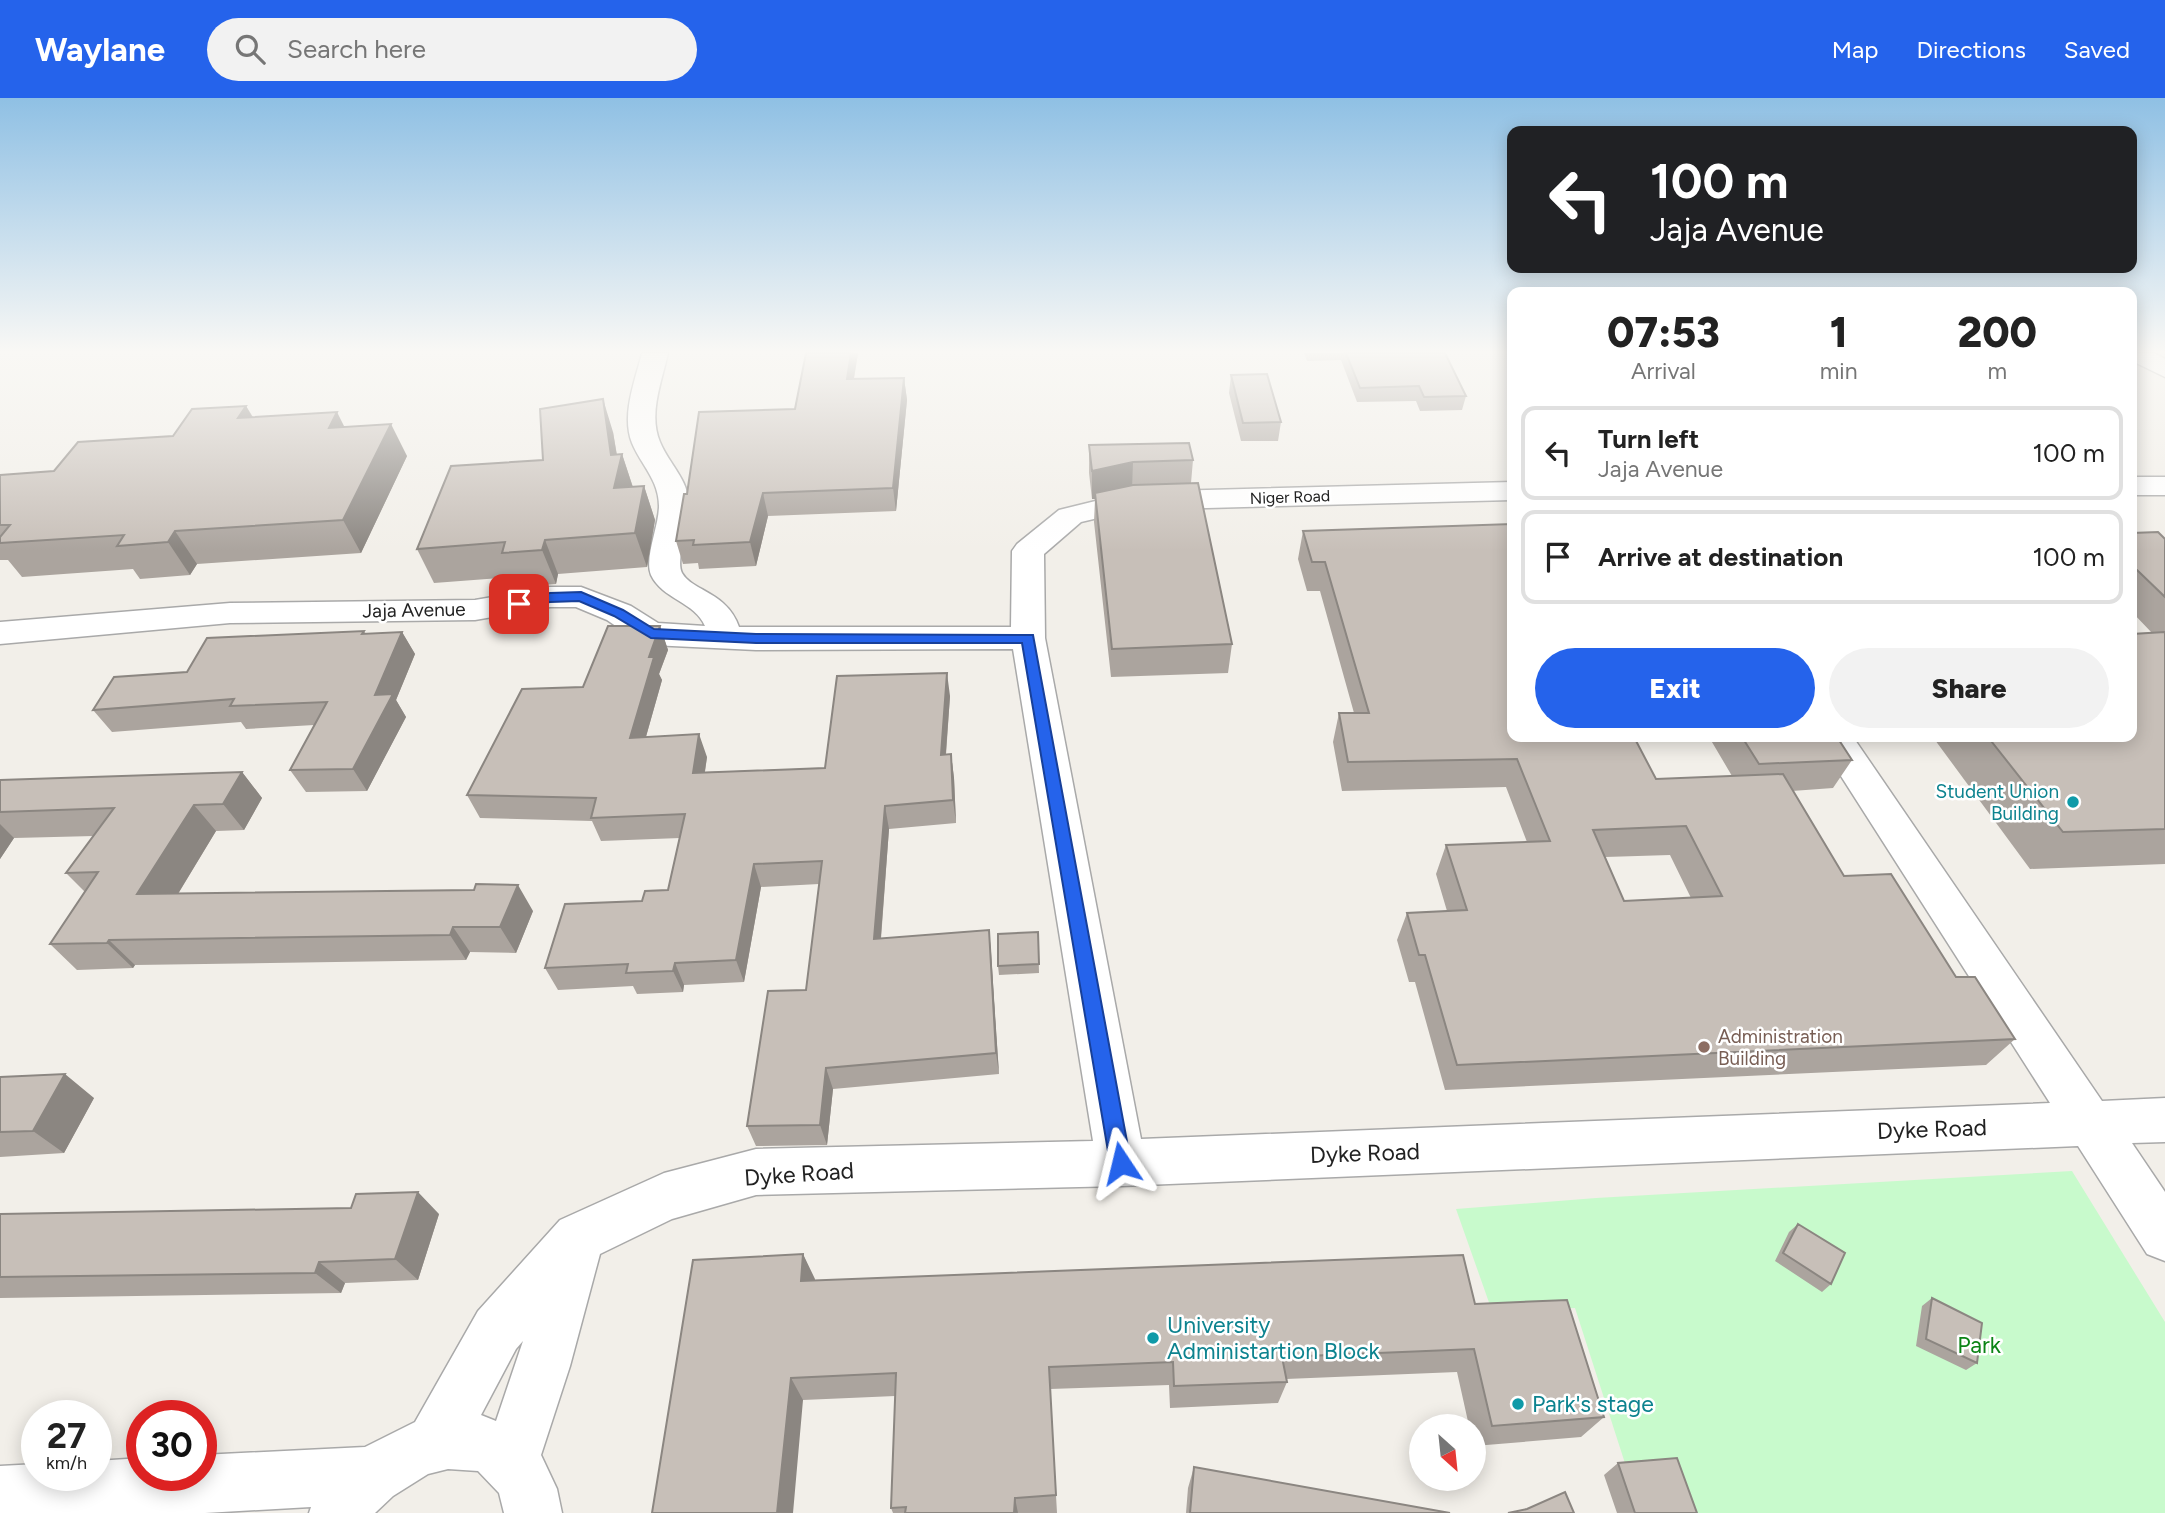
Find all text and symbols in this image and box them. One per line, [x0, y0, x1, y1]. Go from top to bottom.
search box [207, 18, 697, 81]
text: Waylane [35, 30, 165, 69]
icon: search [231, 30, 269, 68]
text: Search here [287, 33, 426, 65]
text: Map [1832, 35, 1878, 64]
text: Directions [1916, 35, 2026, 64]
text: Saved [2064, 35, 2130, 64]
text: 100 m [1650, 151, 1789, 210]
icon: left [1535, 154, 1626, 245]
text: Jaja Avenue [1650, 211, 1824, 249]
text: 07:53 [1607, 307, 1720, 358]
text: 1 [1830, 307, 1848, 358]
text: 200 [1958, 307, 2037, 358]
text: Arrival [1631, 357, 1696, 385]
text: min [1820, 357, 1858, 385]
text: m [1987, 357, 2007, 385]
text: Turn left [1598, 423, 1699, 455]
icon: left [1539, 434, 1577, 472]
text: 100 m [2032, 437, 2105, 469]
text: Jaja Avenue [1598, 455, 1723, 483]
street label: Niger Road [1249, 486, 1331, 508]
icon: arrive [1539, 538, 1577, 576]
text: Arrive at destination [1598, 541, 1843, 573]
text: 100 m [2032, 541, 2105, 573]
pin [489, 574, 549, 634]
icon: arrive [500, 585, 538, 623]
street label: Jaja Avenue [362, 598, 466, 622]
button: Exit [1535, 648, 1815, 728]
button: Share [1829, 648, 2109, 728]
place label: Student Union Building [1935, 780, 2059, 825]
marker: Student Union Building [2065, 794, 2081, 810]
place label: Administration Building [1718, 1025, 1843, 1070]
marker: Administration Building [1696, 1039, 1712, 1055]
street label: Dyke Road [1877, 1113, 1987, 1145]
position arrow [1084, 1126, 1158, 1200]
street label: Dyke Road [1310, 1137, 1420, 1169]
street label: Dyke Road [743, 1156, 855, 1192]
place label: University Administartion Block [1167, 1311, 1381, 1365]
marker: University Administartion Block [1145, 1330, 1161, 1346]
park label: Park [1957, 1331, 2002, 1359]
place label: Park's stage [1532, 1390, 1654, 1418]
marker: Park's stage [1510, 1396, 1526, 1412]
speed limit sign: 30 [126, 1400, 217, 1491]
north arrow [1409, 1414, 1486, 1491]
map controls [1409, 1414, 1486, 1491]
text: 27 [47, 1415, 86, 1457]
text: km/h [46, 1452, 87, 1474]

